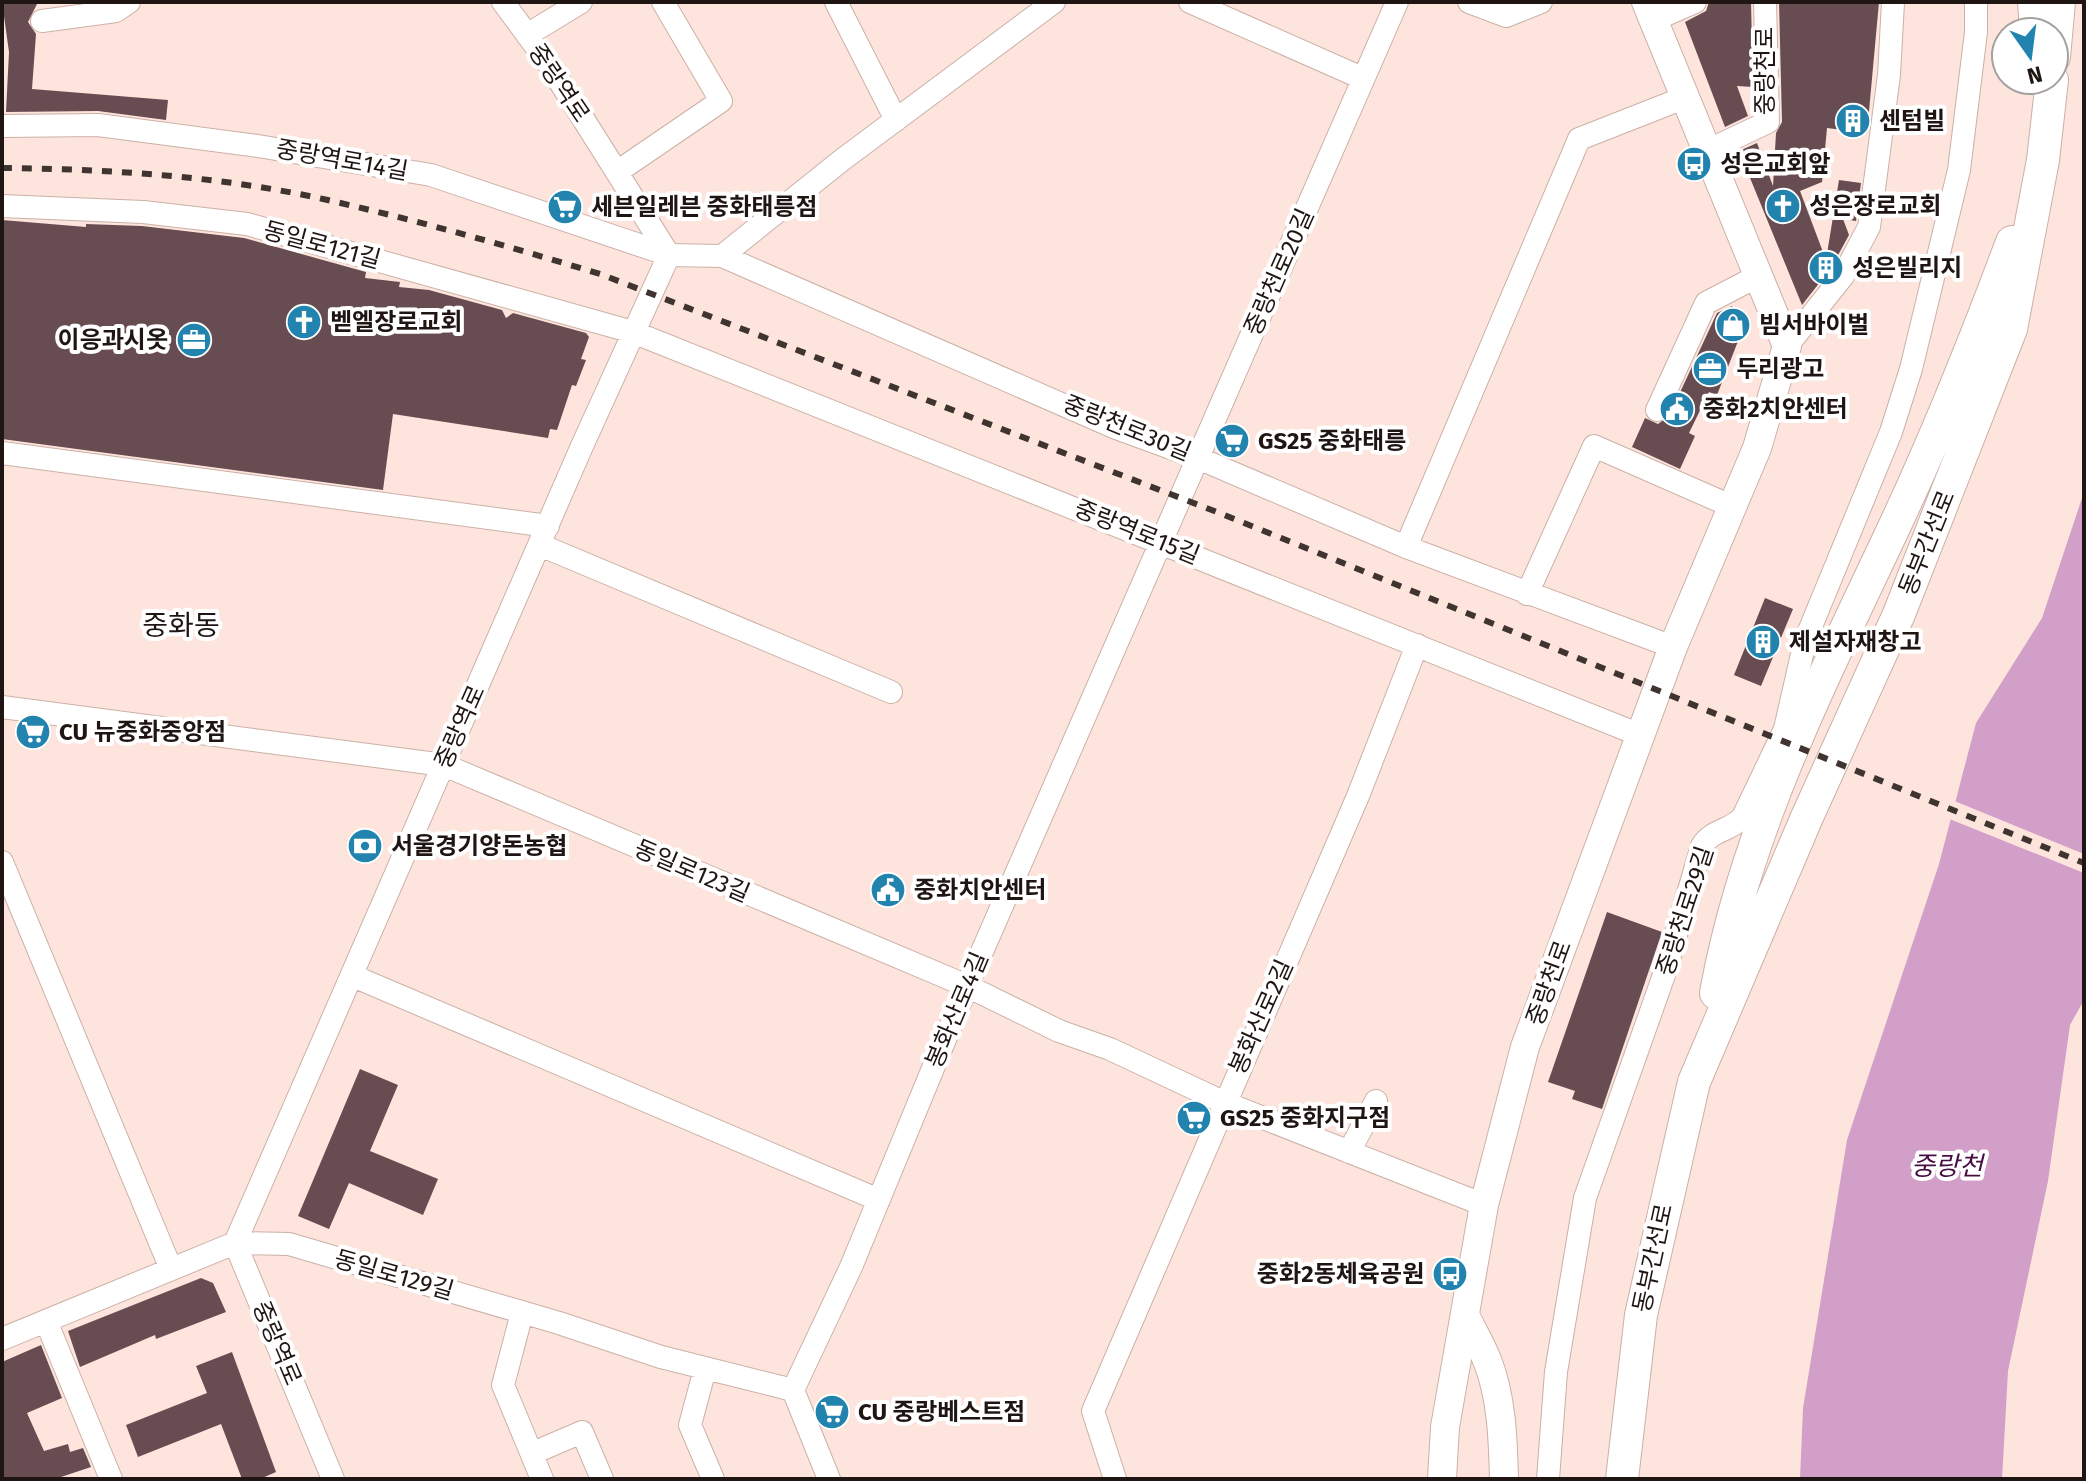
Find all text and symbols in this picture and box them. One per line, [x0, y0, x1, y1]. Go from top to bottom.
north arrow [1990, 16, 2070, 96]
street label: 중랑천로 [1751, 27, 1779, 115]
street label: 중랑역로 [523, 39, 595, 127]
text: N [2024, 60, 2045, 90]
building icon: 센텀빌 [1834, 102, 1872, 140]
place label: 센텀빌 [1879, 107, 1945, 135]
street label: 중랑역로14길 [274, 135, 410, 185]
bus stop icon: 성은교회앞 [1675, 145, 1713, 183]
place label: 성은교회앞 [1720, 150, 1830, 178]
church icon: 성은장로교회 [1764, 187, 1802, 225]
supermarket icon: 세븐일레븐 중화태릉점 [546, 188, 584, 226]
place label: 성은장로교회 [1809, 192, 1941, 220]
place label: 세븐일레븐 중화태릉점 [591, 193, 818, 221]
street label: 중랑천로20길 [1239, 204, 1319, 340]
street label: 동일로121길 [260, 216, 384, 274]
building icon: 성은빌리지 [1807, 249, 1845, 287]
place label: 성은빌리지 [1852, 254, 1962, 282]
church icon: 벧엘장로교회 [285, 303, 323, 341]
shop icon: 빔서바이벌 [1714, 306, 1752, 344]
place label: 벧엘장로교회 [330, 308, 462, 336]
place label: 빔서바이벌 [1759, 311, 1869, 339]
office icon: 이응과시옷 [175, 321, 213, 359]
place label: 이응과시옷 [58, 326, 168, 354]
office icon: 두리광고 [1691, 350, 1729, 388]
place label: 두리광고 [1736, 355, 1824, 383]
street label: 중랑천로30길 [1059, 390, 1195, 466]
public building icon: 중화2치안센터 [1658, 390, 1696, 428]
place label: 중화2치안센터 [1703, 395, 1848, 423]
supermarket icon: GS25 중화태릉 [1213, 422, 1251, 460]
place label: GS25 중화태릉 [1258, 427, 1406, 455]
street label: 동부간선로 [1893, 487, 1961, 599]
street label: 중랑역로15길 [1070, 494, 1204, 570]
district label: 중화동 [142, 609, 220, 642]
building icon: 제설자재창고 [1744, 623, 1782, 661]
place label: 제설자재창고 [1789, 628, 1921, 656]
street label: 중랑역로 [429, 681, 491, 773]
supermarket icon: CU 뉴중화중앙점 [14, 713, 52, 751]
place label: CU 뉴중화중앙점 [59, 718, 226, 746]
bank icon: 서울경기양돈농협 [346, 827, 384, 865]
place label: 서울경기양돈농협 [391, 832, 568, 860]
street label: 동일로123길 [630, 834, 754, 908]
street label: 중랑천로29길 [1651, 843, 1719, 979]
public building icon: 중화치안센터 [869, 871, 907, 909]
place label: 중화치안센터 [914, 876, 1046, 904]
street label: 중랑천로 [1521, 937, 1577, 1029]
street label: 봉화산로4길 [920, 948, 994, 1072]
street label: 봉화산로2길 [1223, 955, 1299, 1079]
supermarket icon: GS25 중화지구점 [1175, 1099, 1213, 1137]
place label: GS25 중화지구점 [1220, 1104, 1390, 1132]
water label: 중랑천 [1911, 1151, 1986, 1182]
street label: 동부간선로 [1628, 1201, 1678, 1315]
street label: 동일로129길 [331, 1245, 457, 1305]
bus stop icon: 중화2동체육공원 [1431, 1255, 1469, 1293]
place label: 중화2동체육공원 [1257, 1260, 1424, 1288]
street label: 중랑역로 [247, 1297, 307, 1389]
supermarket icon: CU 중랑베스트점 [813, 1393, 851, 1431]
place label: CU 중랑베스트점 [858, 1398, 1025, 1426]

